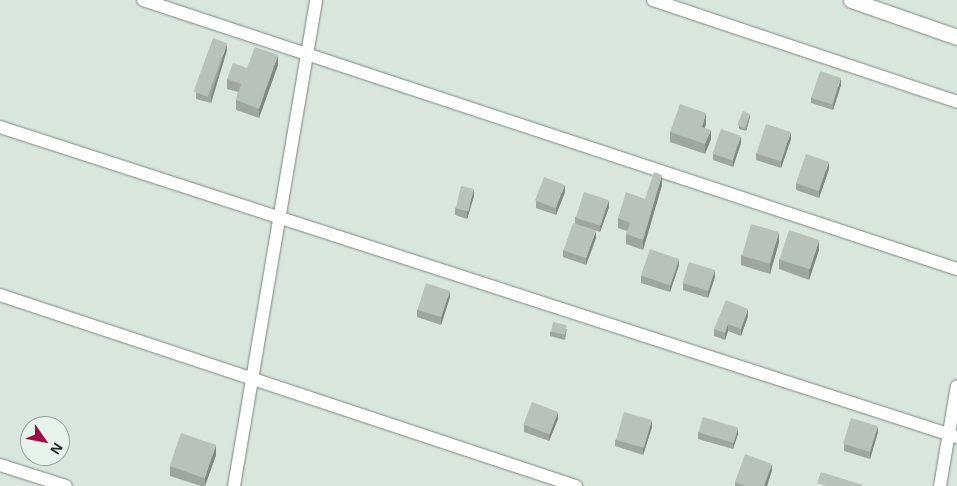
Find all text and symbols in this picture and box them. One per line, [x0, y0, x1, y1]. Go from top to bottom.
north arrow [20, 416, 70, 466]
text: N [47, 440, 66, 457]

